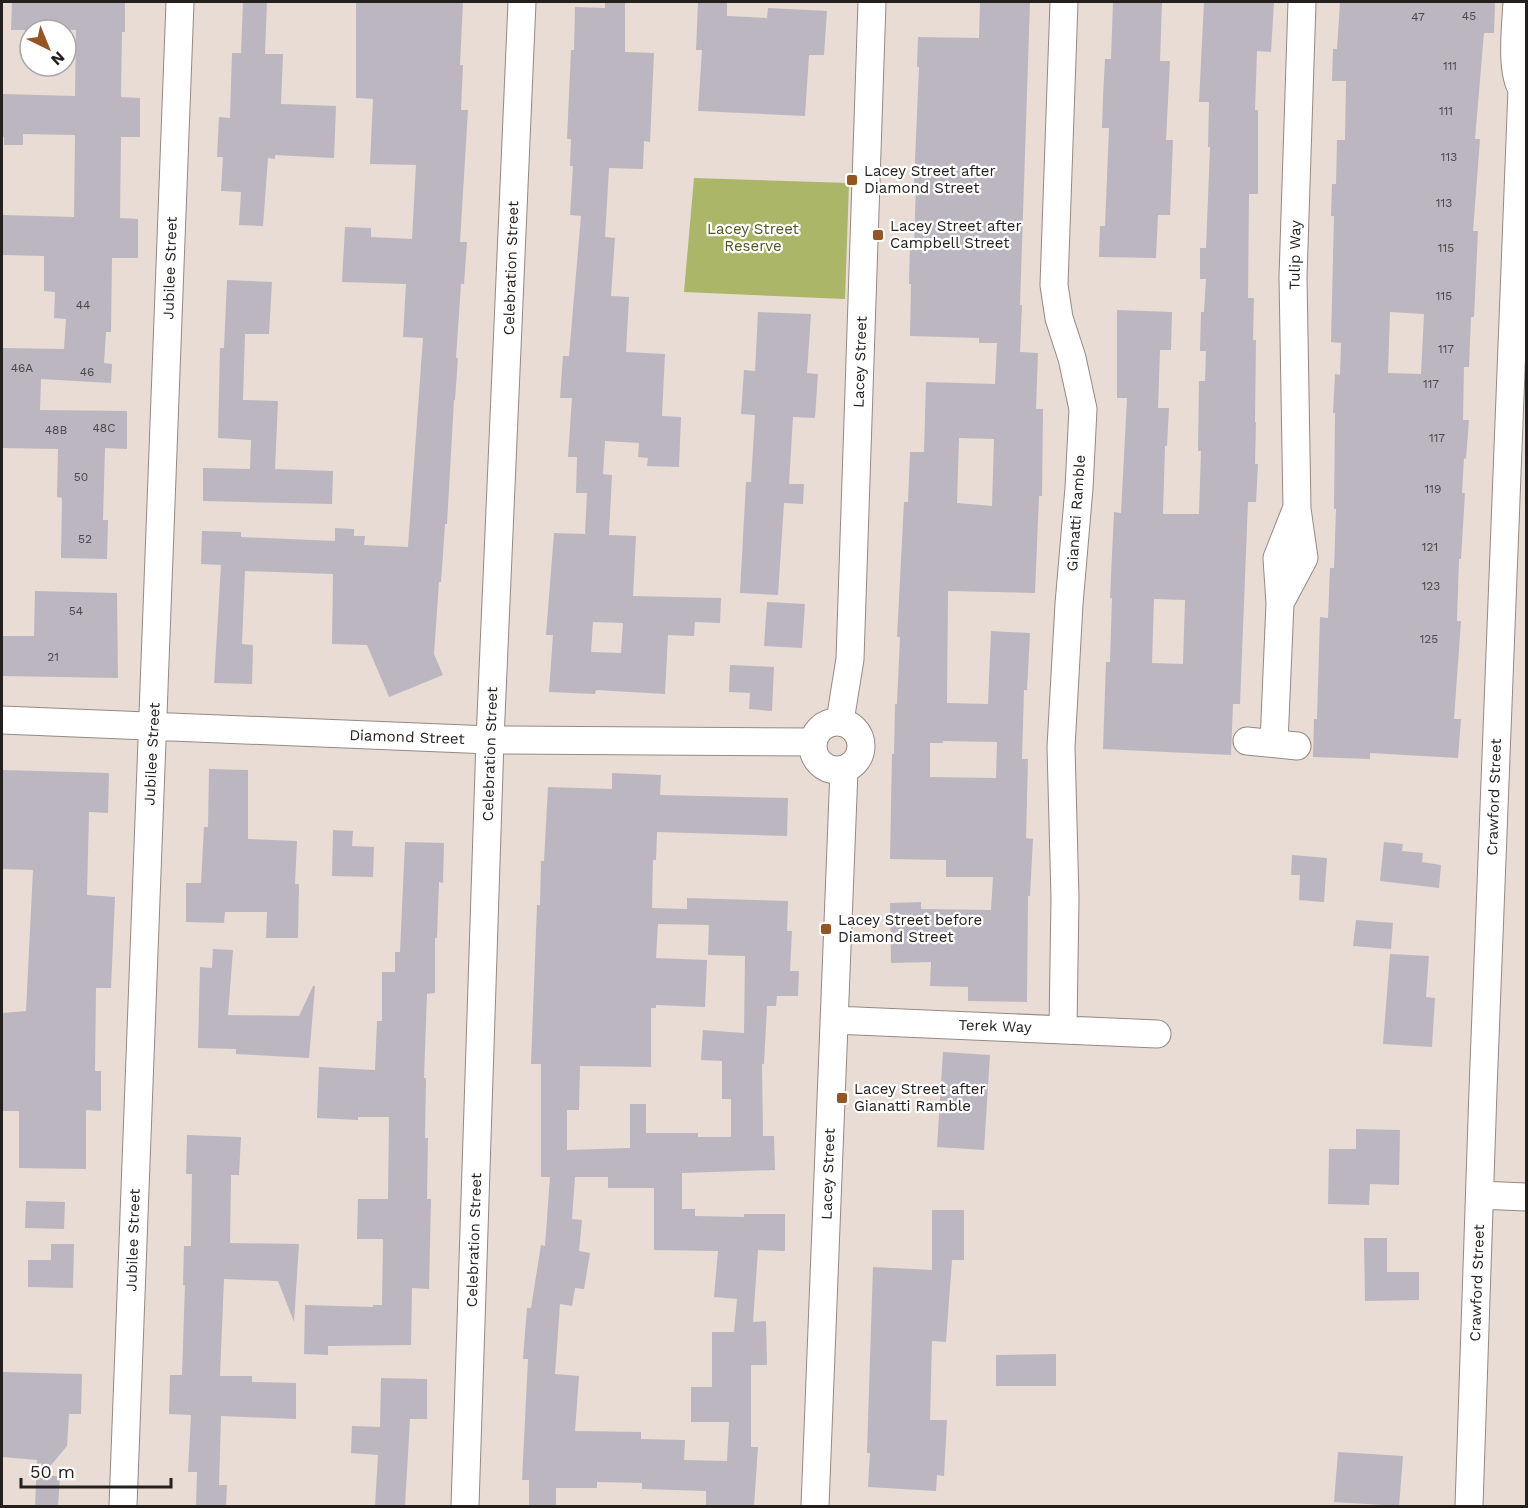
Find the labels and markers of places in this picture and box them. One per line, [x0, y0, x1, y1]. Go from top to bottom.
place label: Lacey Street after Diamond Street [864, 162, 996, 197]
marker: Lacey Street after Diamond Street [845, 173, 859, 187]
place label: Lacey Street after Campbell Street [890, 217, 1022, 252]
marker: Lacey Street after Campbell Street [871, 228, 885, 242]
place label: Lacey Street before Diamond Street [838, 911, 982, 946]
marker: Lacey Street before Diamond Street [819, 922, 833, 936]
place label: Lacey Street after Gianatti Ramble [854, 1080, 986, 1115]
marker: Lacey Street after Gianatti Ramble [835, 1091, 849, 1105]

